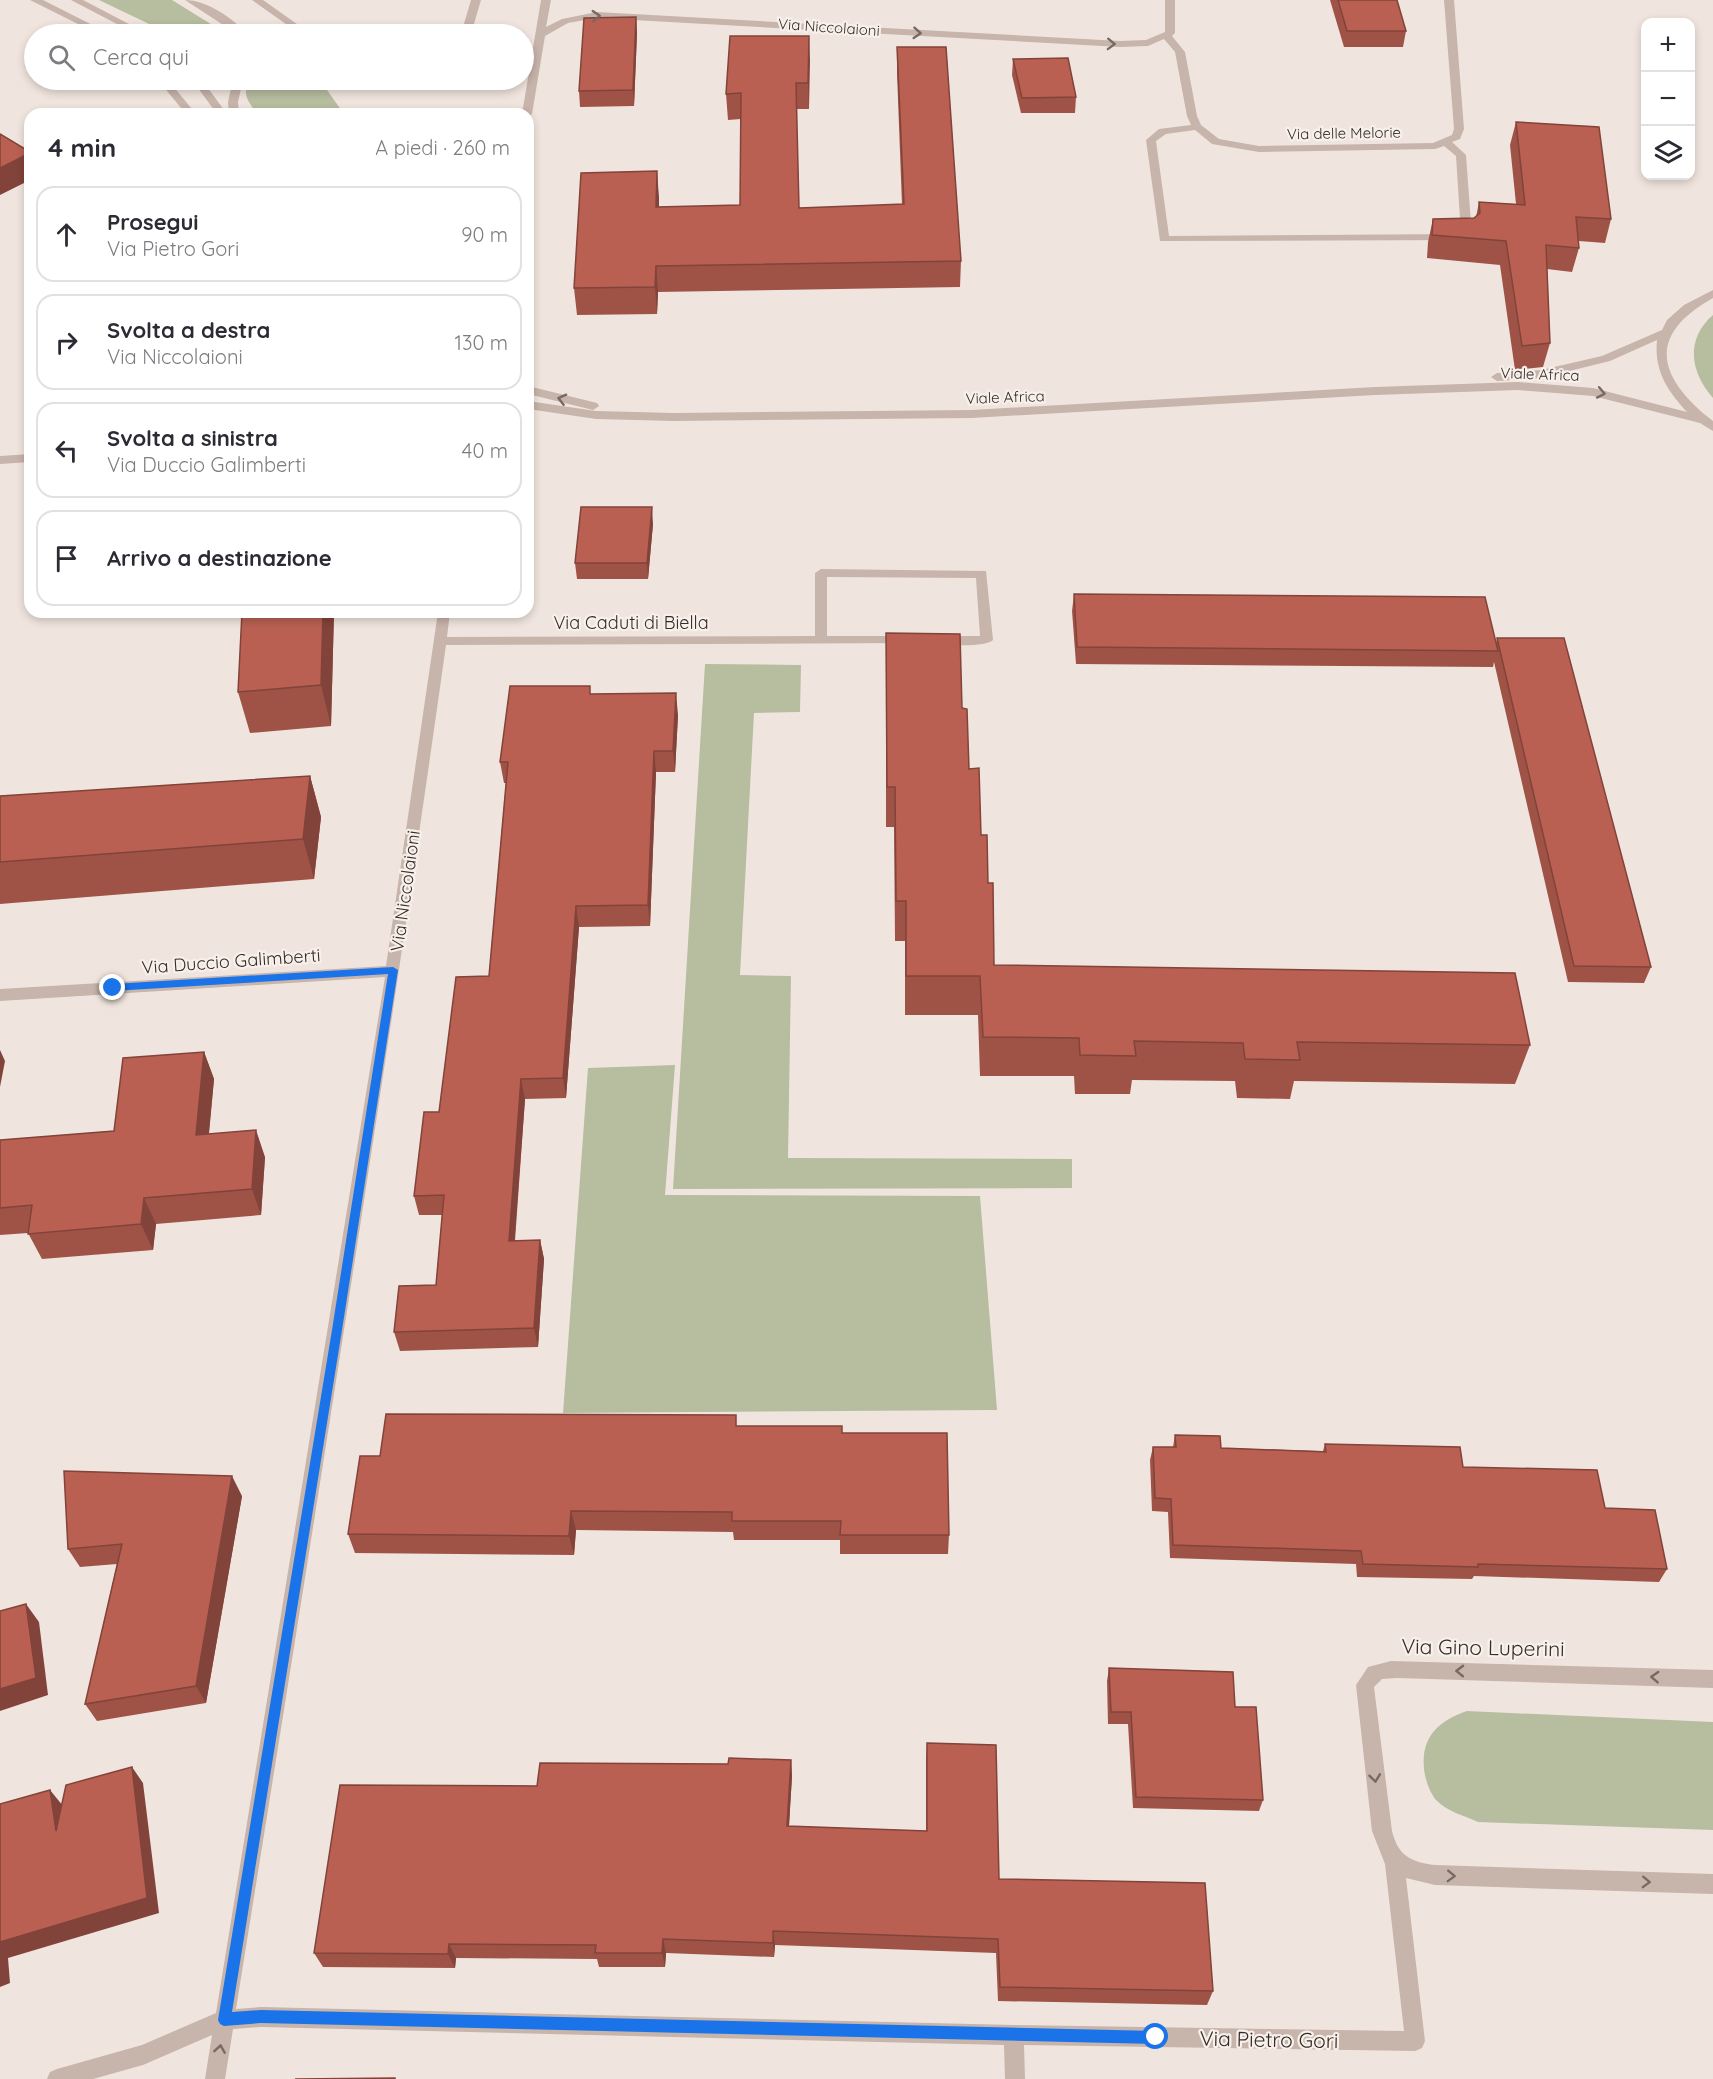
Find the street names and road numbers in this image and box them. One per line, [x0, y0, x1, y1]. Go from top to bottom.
street label: Via Niccolaioni [778, 14, 880, 40]
street label: Via delle Melorie [1287, 123, 1401, 143]
street label: Viale Africa [1500, 363, 1580, 385]
street label: Viale Africa [965, 386, 1045, 408]
street label: Via Caduti di Biella [553, 611, 709, 634]
street label: Via Niccolaioni [385, 829, 425, 953]
street label: Via Duccio Galimberti [141, 943, 321, 979]
street label: Via Gino Luperini [1401, 1633, 1565, 1661]
street label: Via Pietro Gori [1199, 2025, 1339, 2053]

